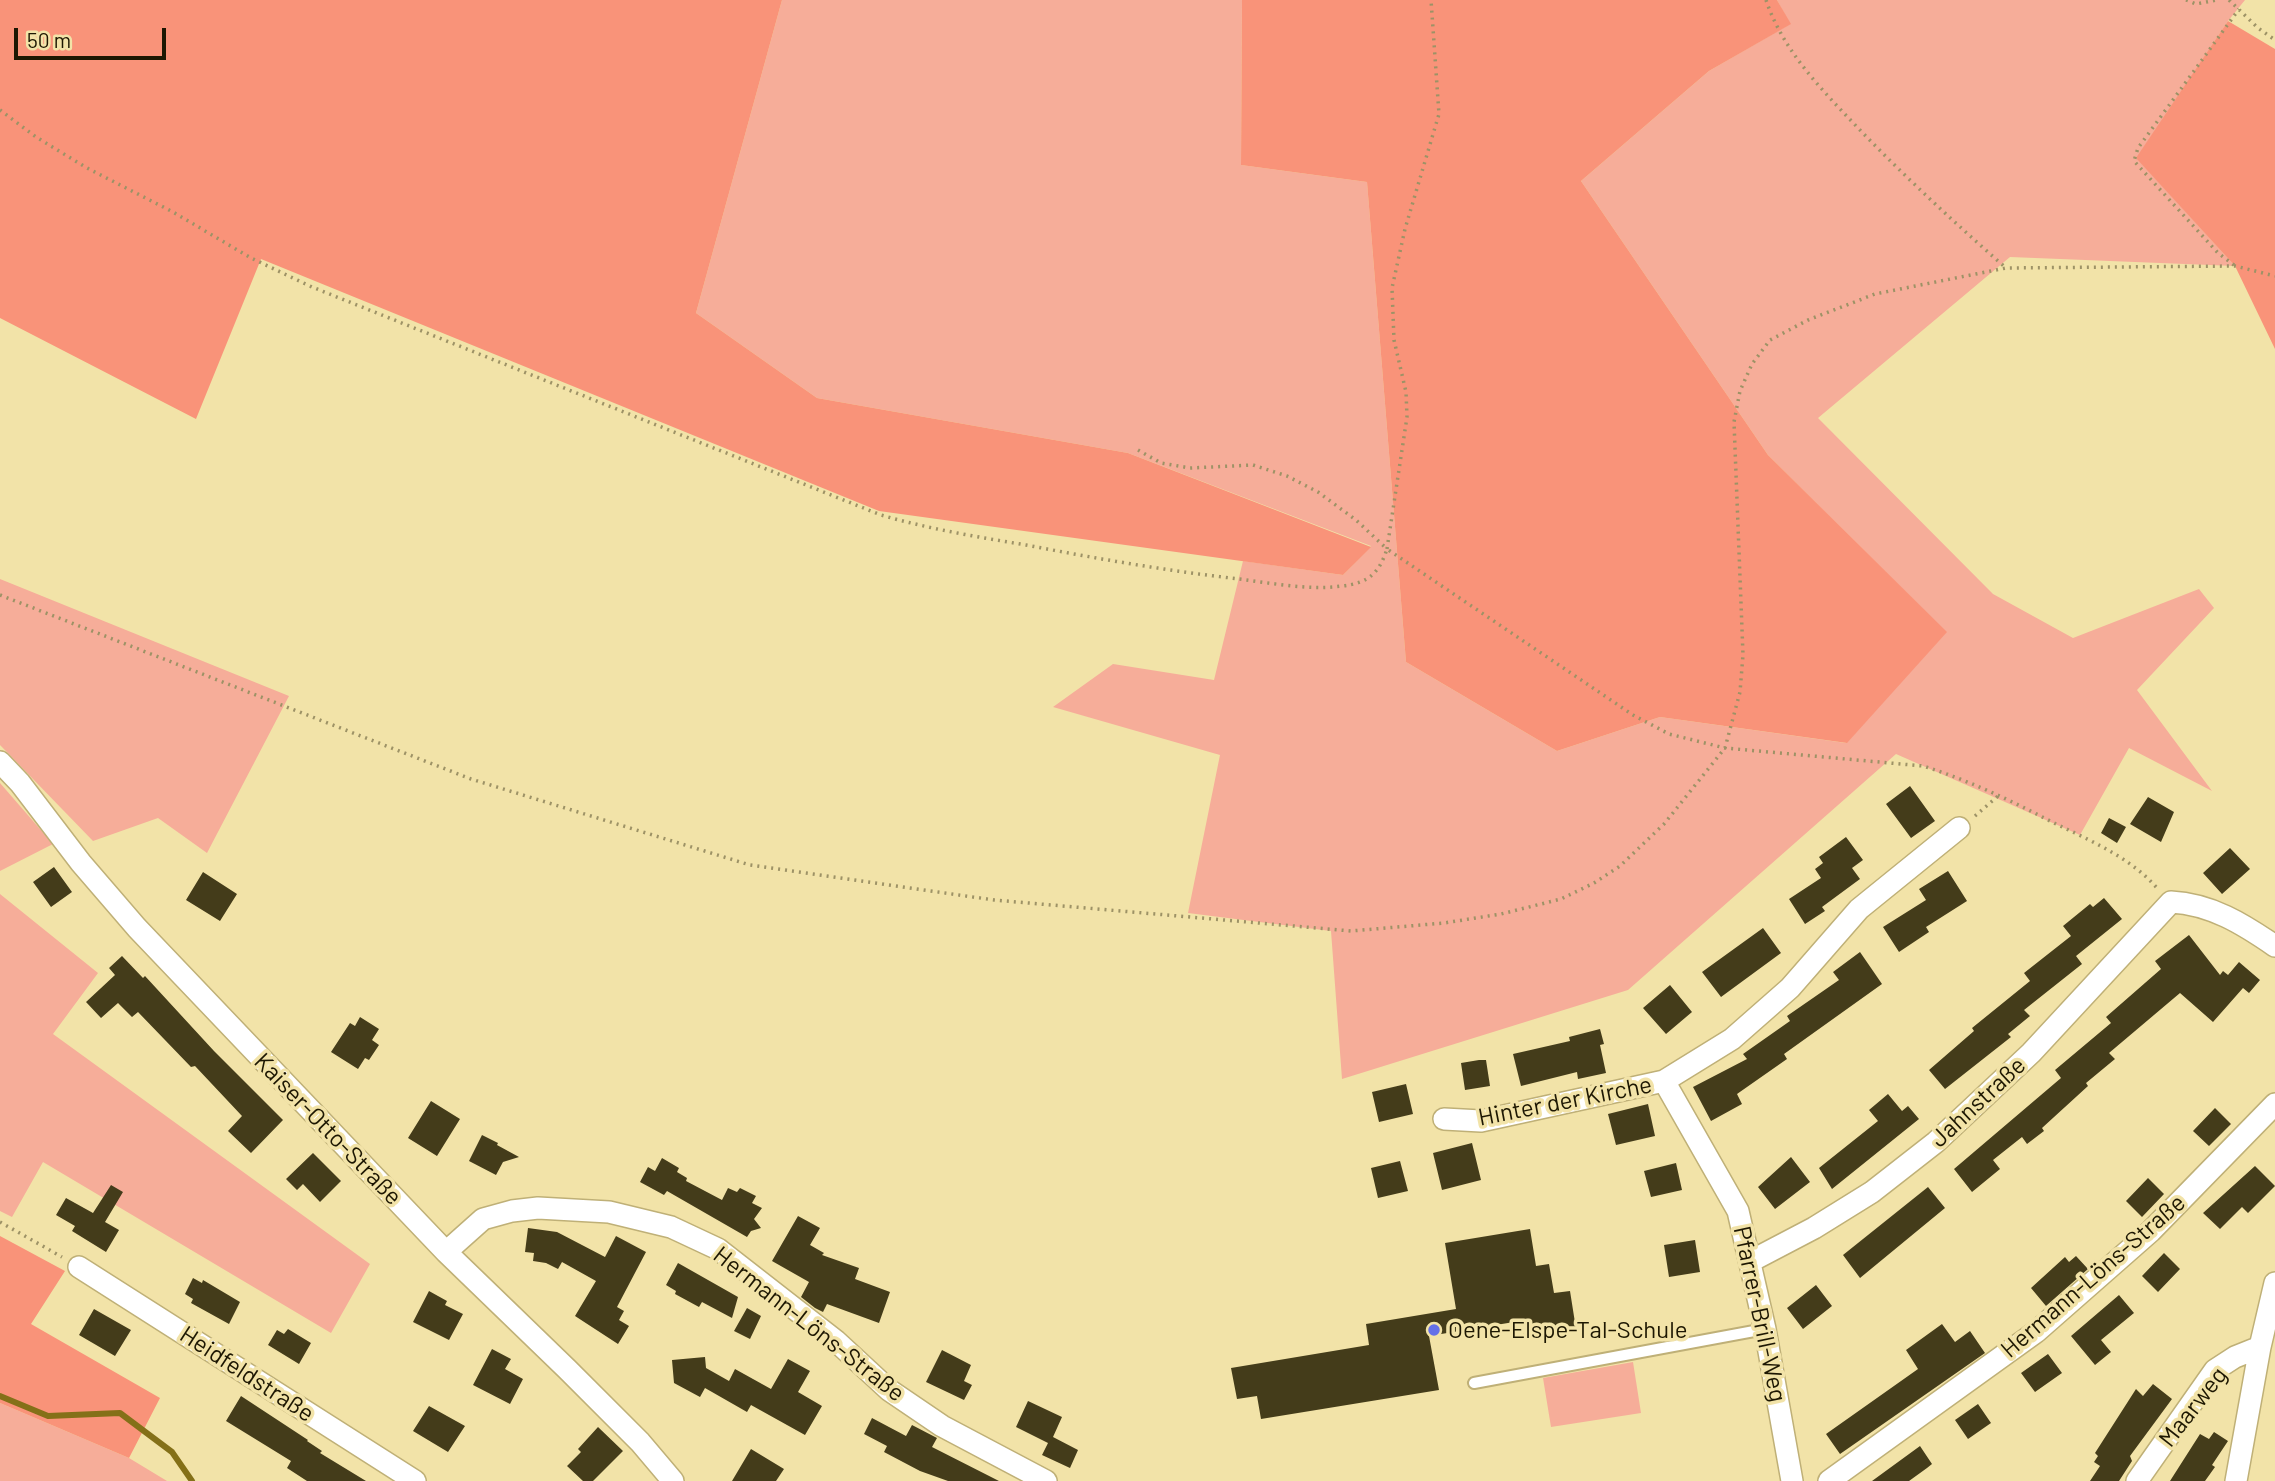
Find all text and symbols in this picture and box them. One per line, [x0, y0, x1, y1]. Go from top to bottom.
scale bar [18, 14, 170, 58]
text: 50 m [27, 27, 71, 52]
street label: Kaiser-Otto-Straße [248, 1047, 408, 1211]
street label: Jahnstraße [1925, 1051, 2031, 1153]
street label: Hinter der Kirche [1476, 1070, 1654, 1132]
street label: Hermann-Löns-Straße [1995, 1188, 2191, 1364]
street label: Pfarrer-Brill-Weg [1727, 1224, 1793, 1404]
street label: Hermann-Löns-Straße [708, 1240, 910, 1408]
place label: Oene-Elspe-Tal-Schule [1448, 1316, 1687, 1344]
street label: Heidfeldstraße [175, 1320, 319, 1428]
marker: Oene-Elspe-Tal-Schule [1426, 1322, 1442, 1338]
street label: Maarweg [2153, 1361, 2233, 1453]

